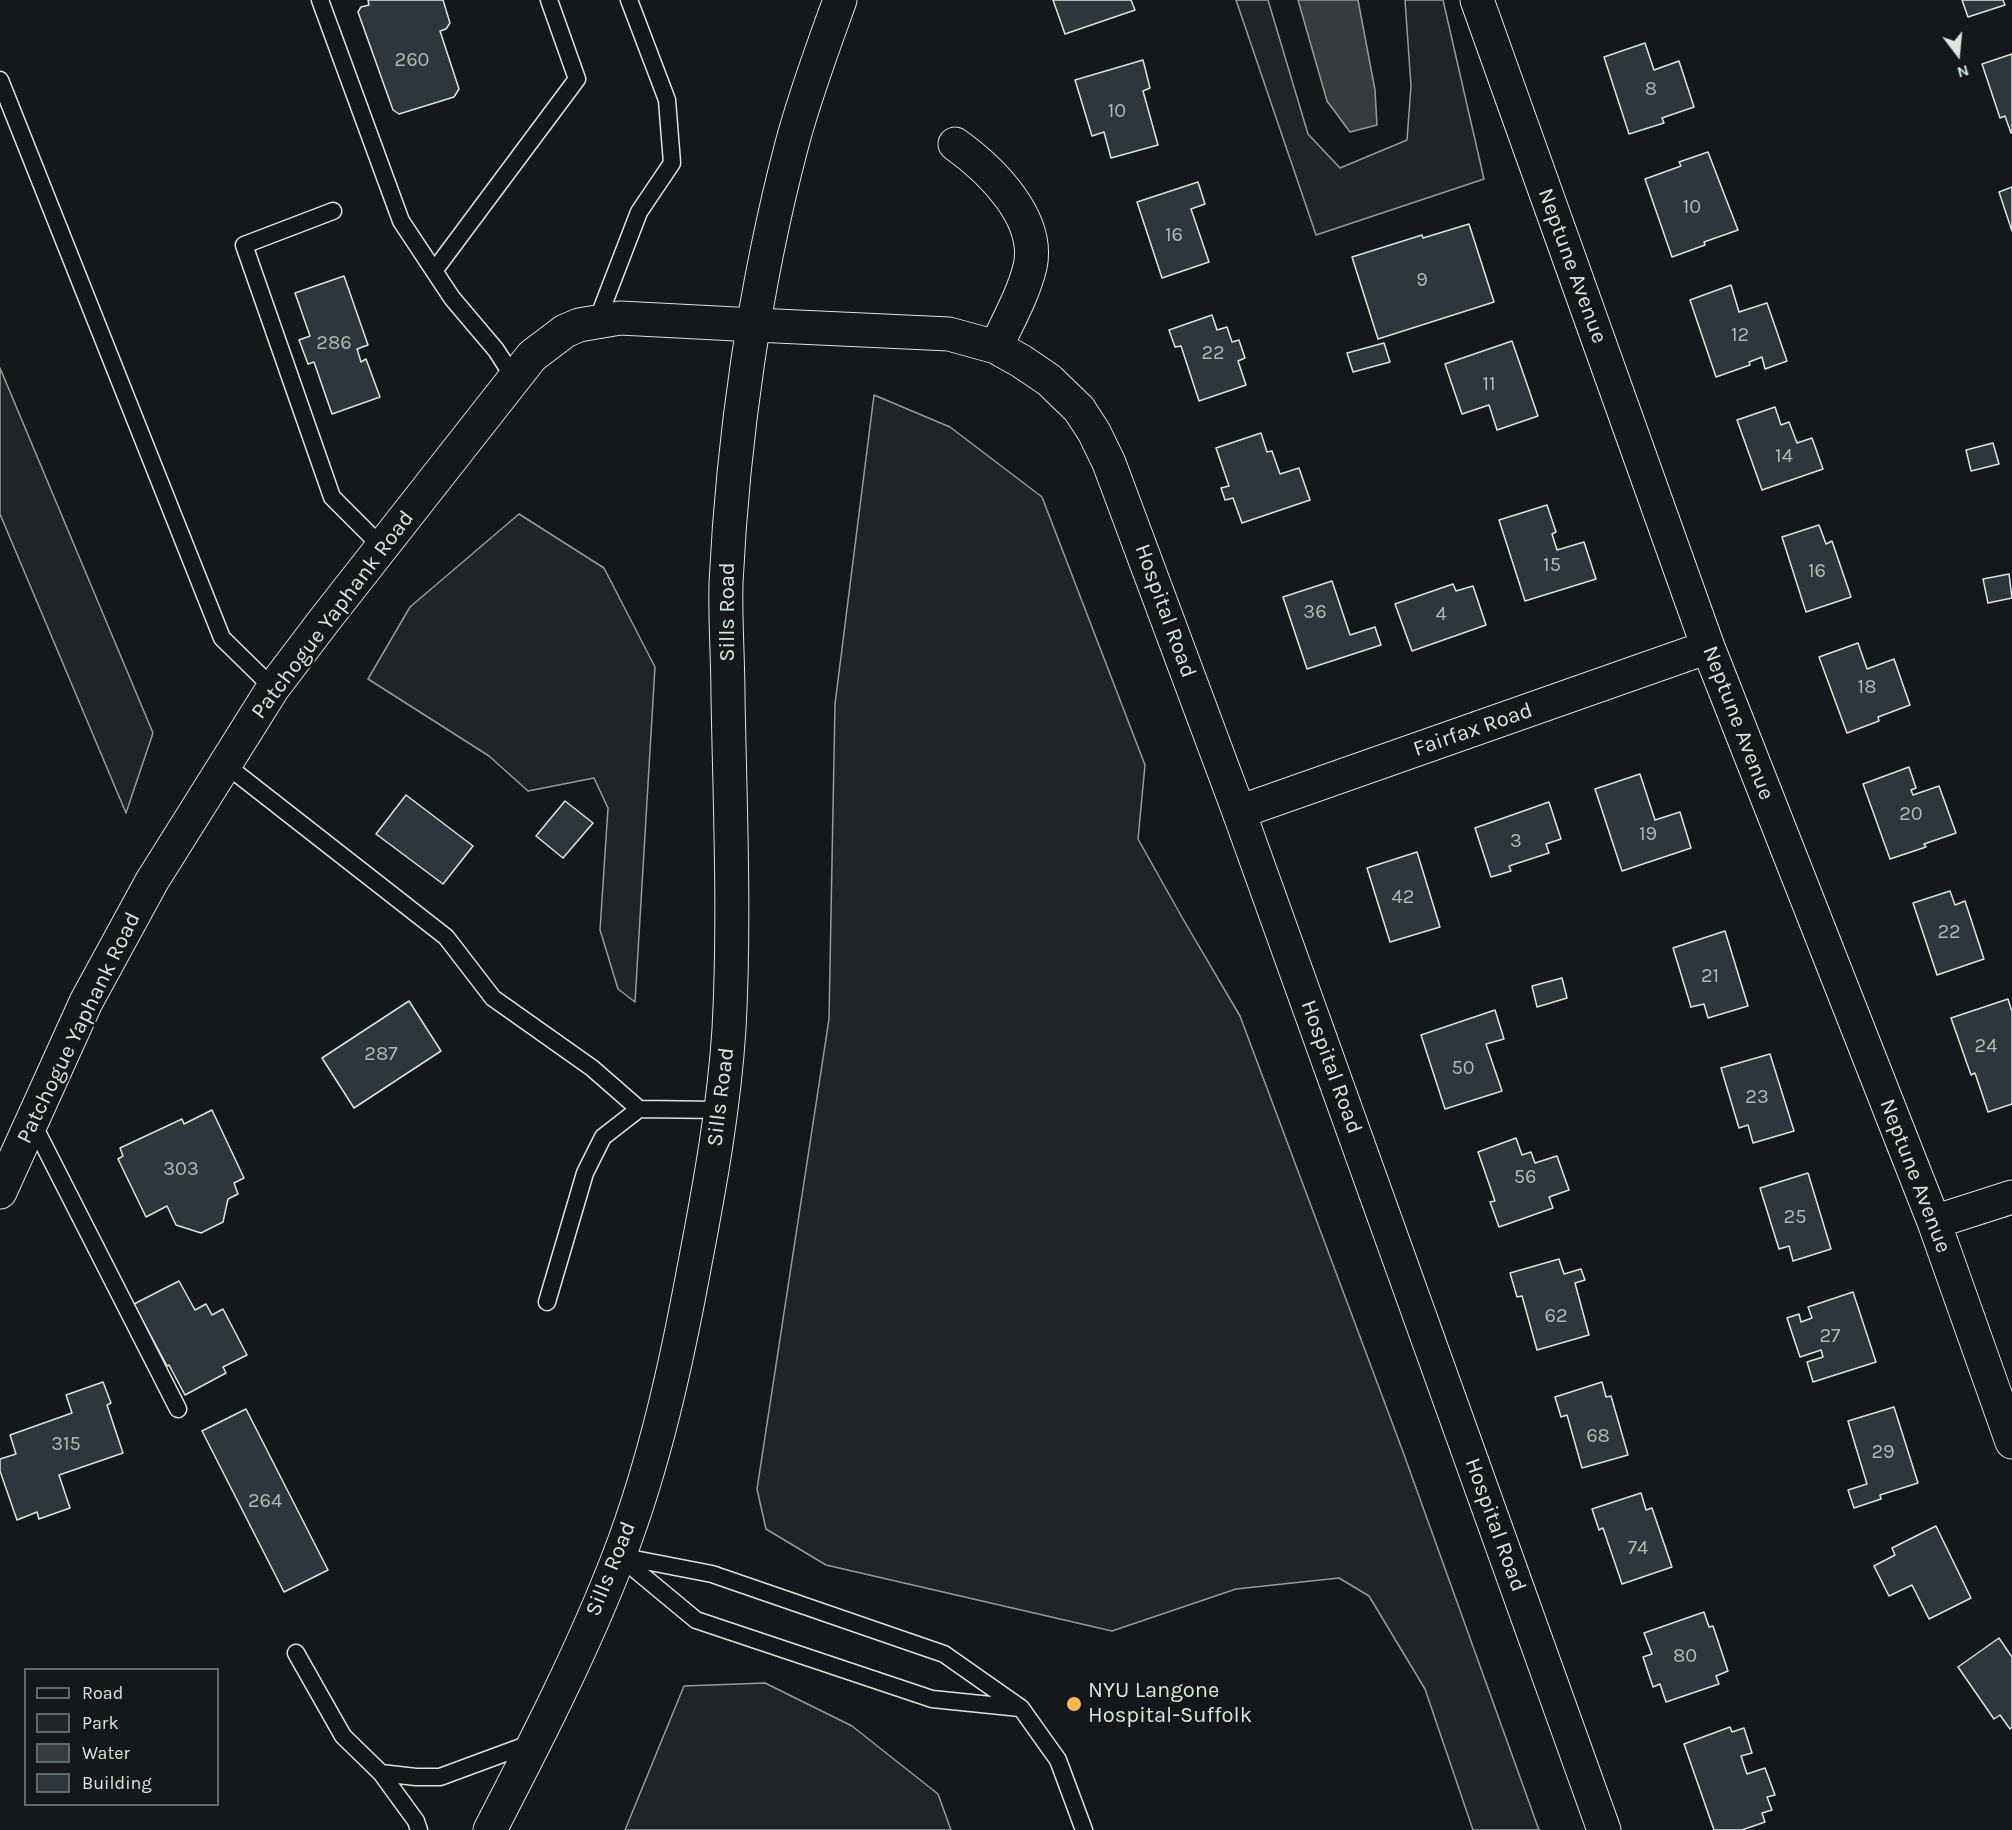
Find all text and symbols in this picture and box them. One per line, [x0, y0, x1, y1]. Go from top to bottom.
north arrow [1928, 24, 1988, 84]
house number: 260 [395, 48, 429, 72]
text: N [1955, 61, 1971, 82]
house number: 8 [1645, 77, 1657, 101]
house number: 10 [1108, 99, 1126, 123]
street label: Neptune Avenue [1532, 185, 1612, 347]
house number: 10 [1683, 195, 1701, 219]
house number: 16 [1165, 223, 1183, 247]
house number: 9 [1416, 268, 1428, 292]
house number: 12 [1731, 323, 1749, 347]
house number: 286 [316, 331, 352, 355]
house number: 22 [1201, 341, 1225, 365]
house number: 11 [1482, 372, 1496, 396]
house number: 14 [1775, 444, 1793, 468]
street label: Patchogue Yaphank Road [246, 506, 420, 724]
street label: Hospital Road [1129, 541, 1201, 681]
house number: 15 [1543, 553, 1561, 577]
house number: 16 [1808, 559, 1826, 583]
street label: Sills Road [715, 562, 741, 662]
house number: 36 [1303, 600, 1327, 624]
house number: 4 [1435, 602, 1447, 626]
street label: Neptune Avenue [1696, 642, 1780, 804]
house number: 18 [1858, 675, 1876, 699]
street label: Fairfax Road [1410, 697, 1536, 763]
house number: 20 [1899, 802, 1923, 826]
house number: 19 [1639, 822, 1657, 846]
house number: 3 [1510, 829, 1522, 853]
house number: 42 [1392, 885, 1414, 909]
street label: Patchogue Yaphank Road [11, 908, 147, 1148]
house number: 22 [1937, 920, 1961, 944]
house number: 21 [1701, 964, 1719, 988]
street label: Hospital Road [1295, 997, 1367, 1137]
house number: 24 [1975, 1034, 1997, 1058]
house number: 287 [364, 1042, 398, 1066]
street label: Sills Road [702, 1046, 740, 1148]
house number: 50 [1451, 1056, 1475, 1080]
house number: 23 [1745, 1085, 1769, 1109]
street label: Neptune Avenue [1873, 1095, 1957, 1257]
house number: 303 [163, 1157, 199, 1181]
house number: 56 [1514, 1165, 1536, 1189]
house number: 25 [1784, 1205, 1806, 1229]
house number: 62 [1544, 1304, 1568, 1328]
house number: 27 [1820, 1324, 1840, 1348]
house number: 68 [1586, 1424, 1610, 1448]
house number: 315 [51, 1432, 81, 1456]
house number: 29 [1871, 1440, 1895, 1464]
street label: Hospital Road [1459, 1455, 1531, 1595]
house number: 264 [248, 1489, 282, 1513]
street label: Sills Road [580, 1518, 642, 1620]
house number: 74 [1628, 1536, 1648, 1560]
house number: 80 [1673, 1644, 1697, 1668]
legend [24, 1668, 219, 1806]
place label: NYU Langone Hospital-Suffolk [1088, 1678, 1252, 1730]
text: Road [82, 1682, 123, 1704]
marker: NYU Langone Hospital-Suffolk [1065, 1695, 1083, 1713]
text: Park [82, 1712, 119, 1734]
text: Water [82, 1742, 130, 1764]
text: Building [82, 1772, 152, 1794]

